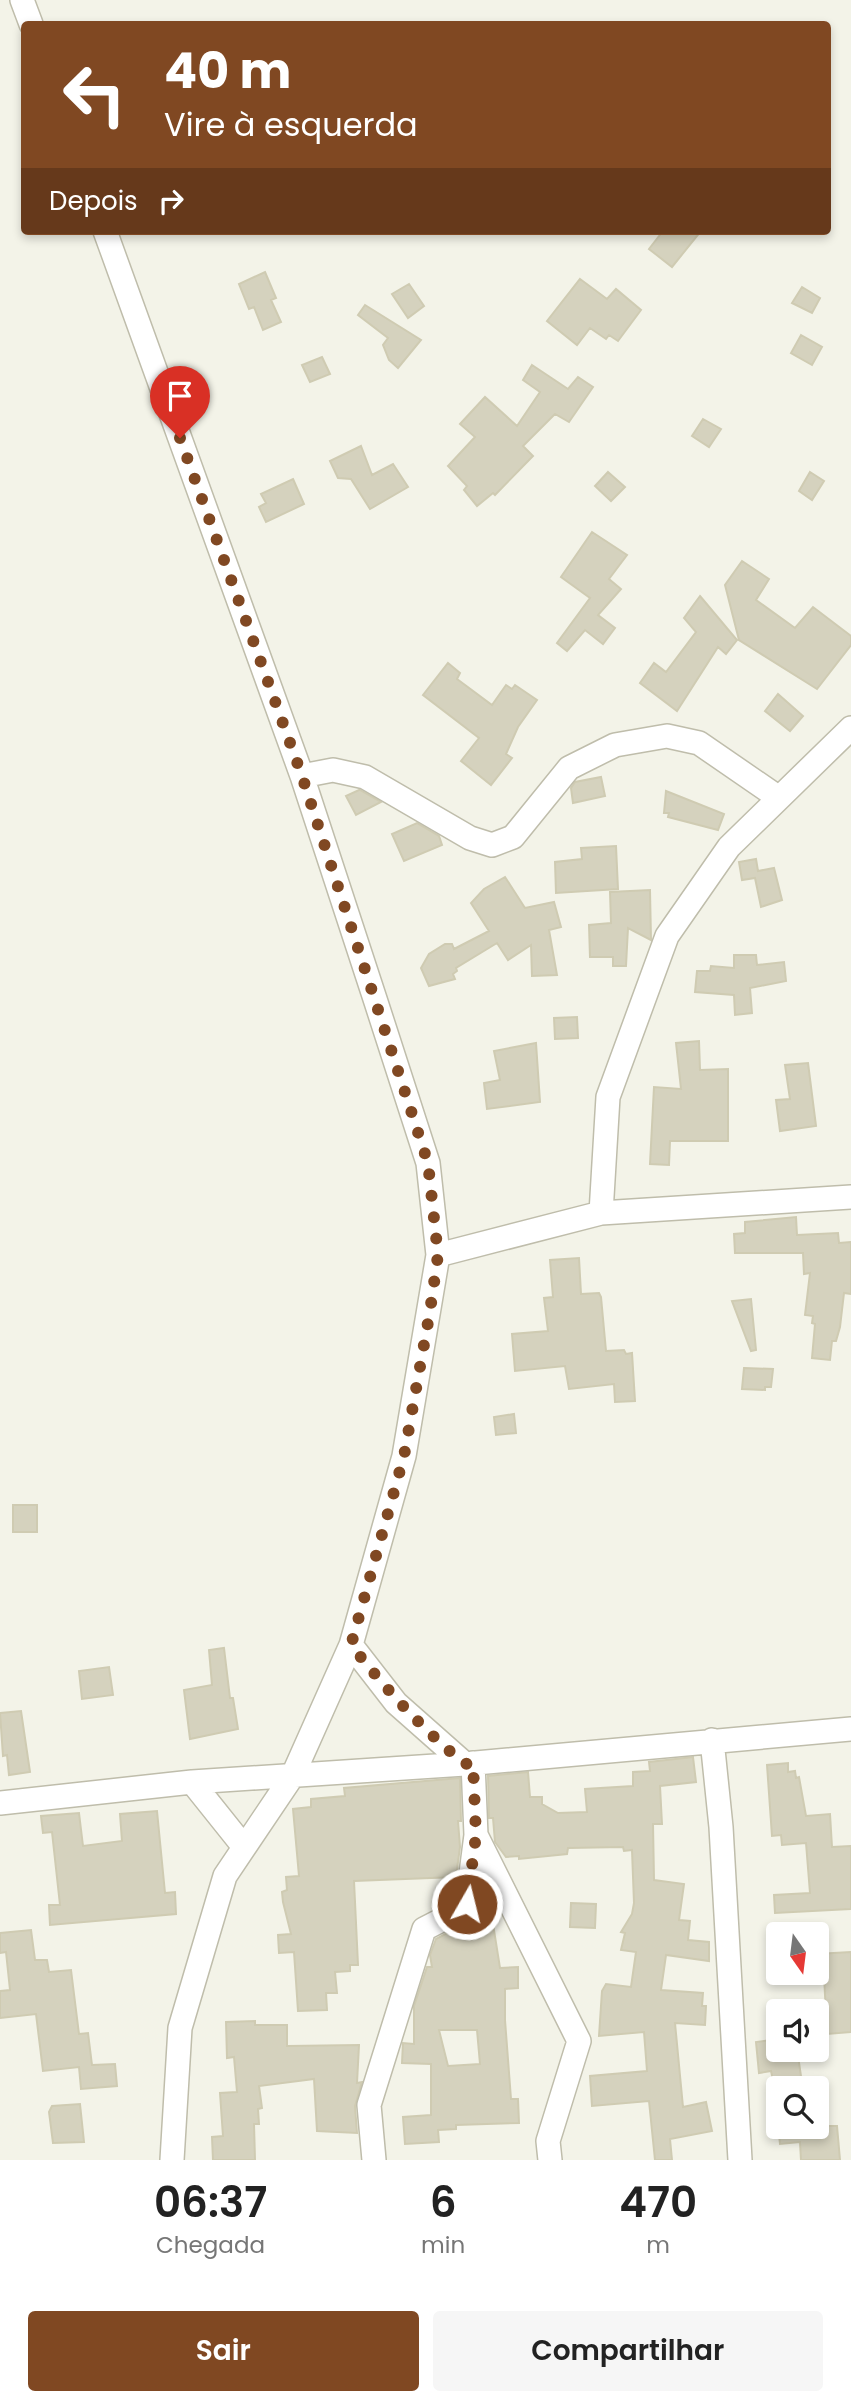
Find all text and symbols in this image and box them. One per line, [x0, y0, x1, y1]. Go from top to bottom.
text: 40 m [164, 37, 291, 105]
icon: left [49, 49, 140, 140]
text: Vire à esquerda [164, 102, 418, 147]
icon: right [152, 182, 190, 220]
text: Depois [49, 183, 138, 219]
pin [150, 366, 210, 438]
icon: arrive [161, 377, 199, 415]
position arrow [430, 1867, 504, 1941]
north arrow [766, 1922, 830, 1984]
map controls [766, 1922, 829, 2139]
button: sound [766, 1999, 829, 2062]
button: search [766, 2076, 829, 2139]
text: 06:37 [154, 2173, 267, 2232]
text: 6 [430, 2173, 457, 2232]
text: 470 [619, 2173, 697, 2232]
text: Chegada [156, 2229, 265, 2261]
text: min [421, 2229, 465, 2261]
text: m [646, 2229, 670, 2261]
button: Sair [28, 2311, 419, 2391]
button: Compartilhar [433, 2311, 823, 2391]

